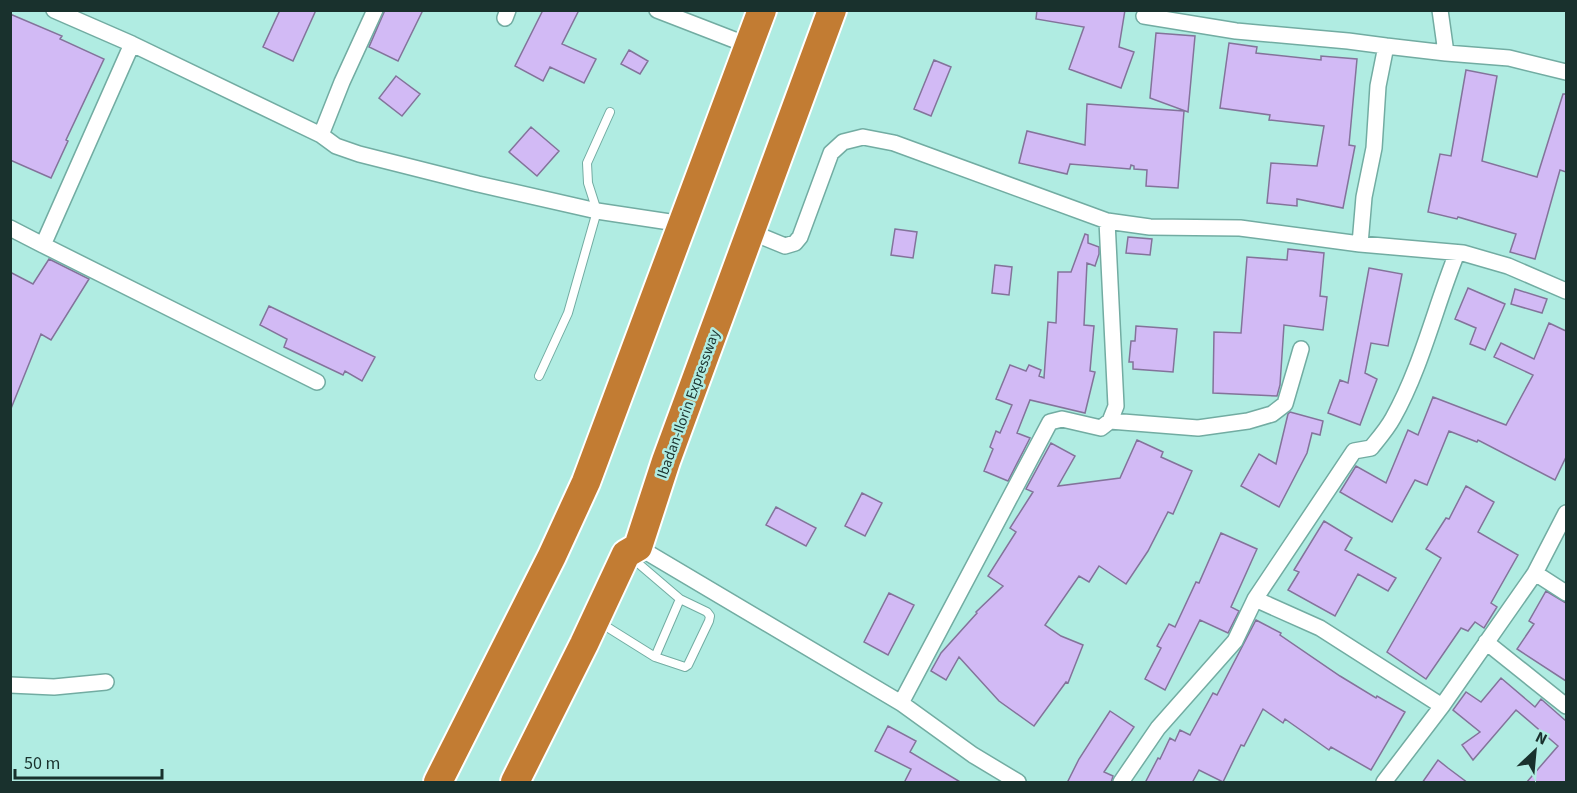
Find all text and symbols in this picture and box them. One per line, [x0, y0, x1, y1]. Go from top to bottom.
street label: Ibadan-Ilorin Expressway [652, 327, 725, 482]
north arrow [1505, 721, 1565, 781]
text: N [1532, 726, 1551, 751]
scale bar [15, 742, 162, 780]
text: 50 m [24, 751, 60, 776]

